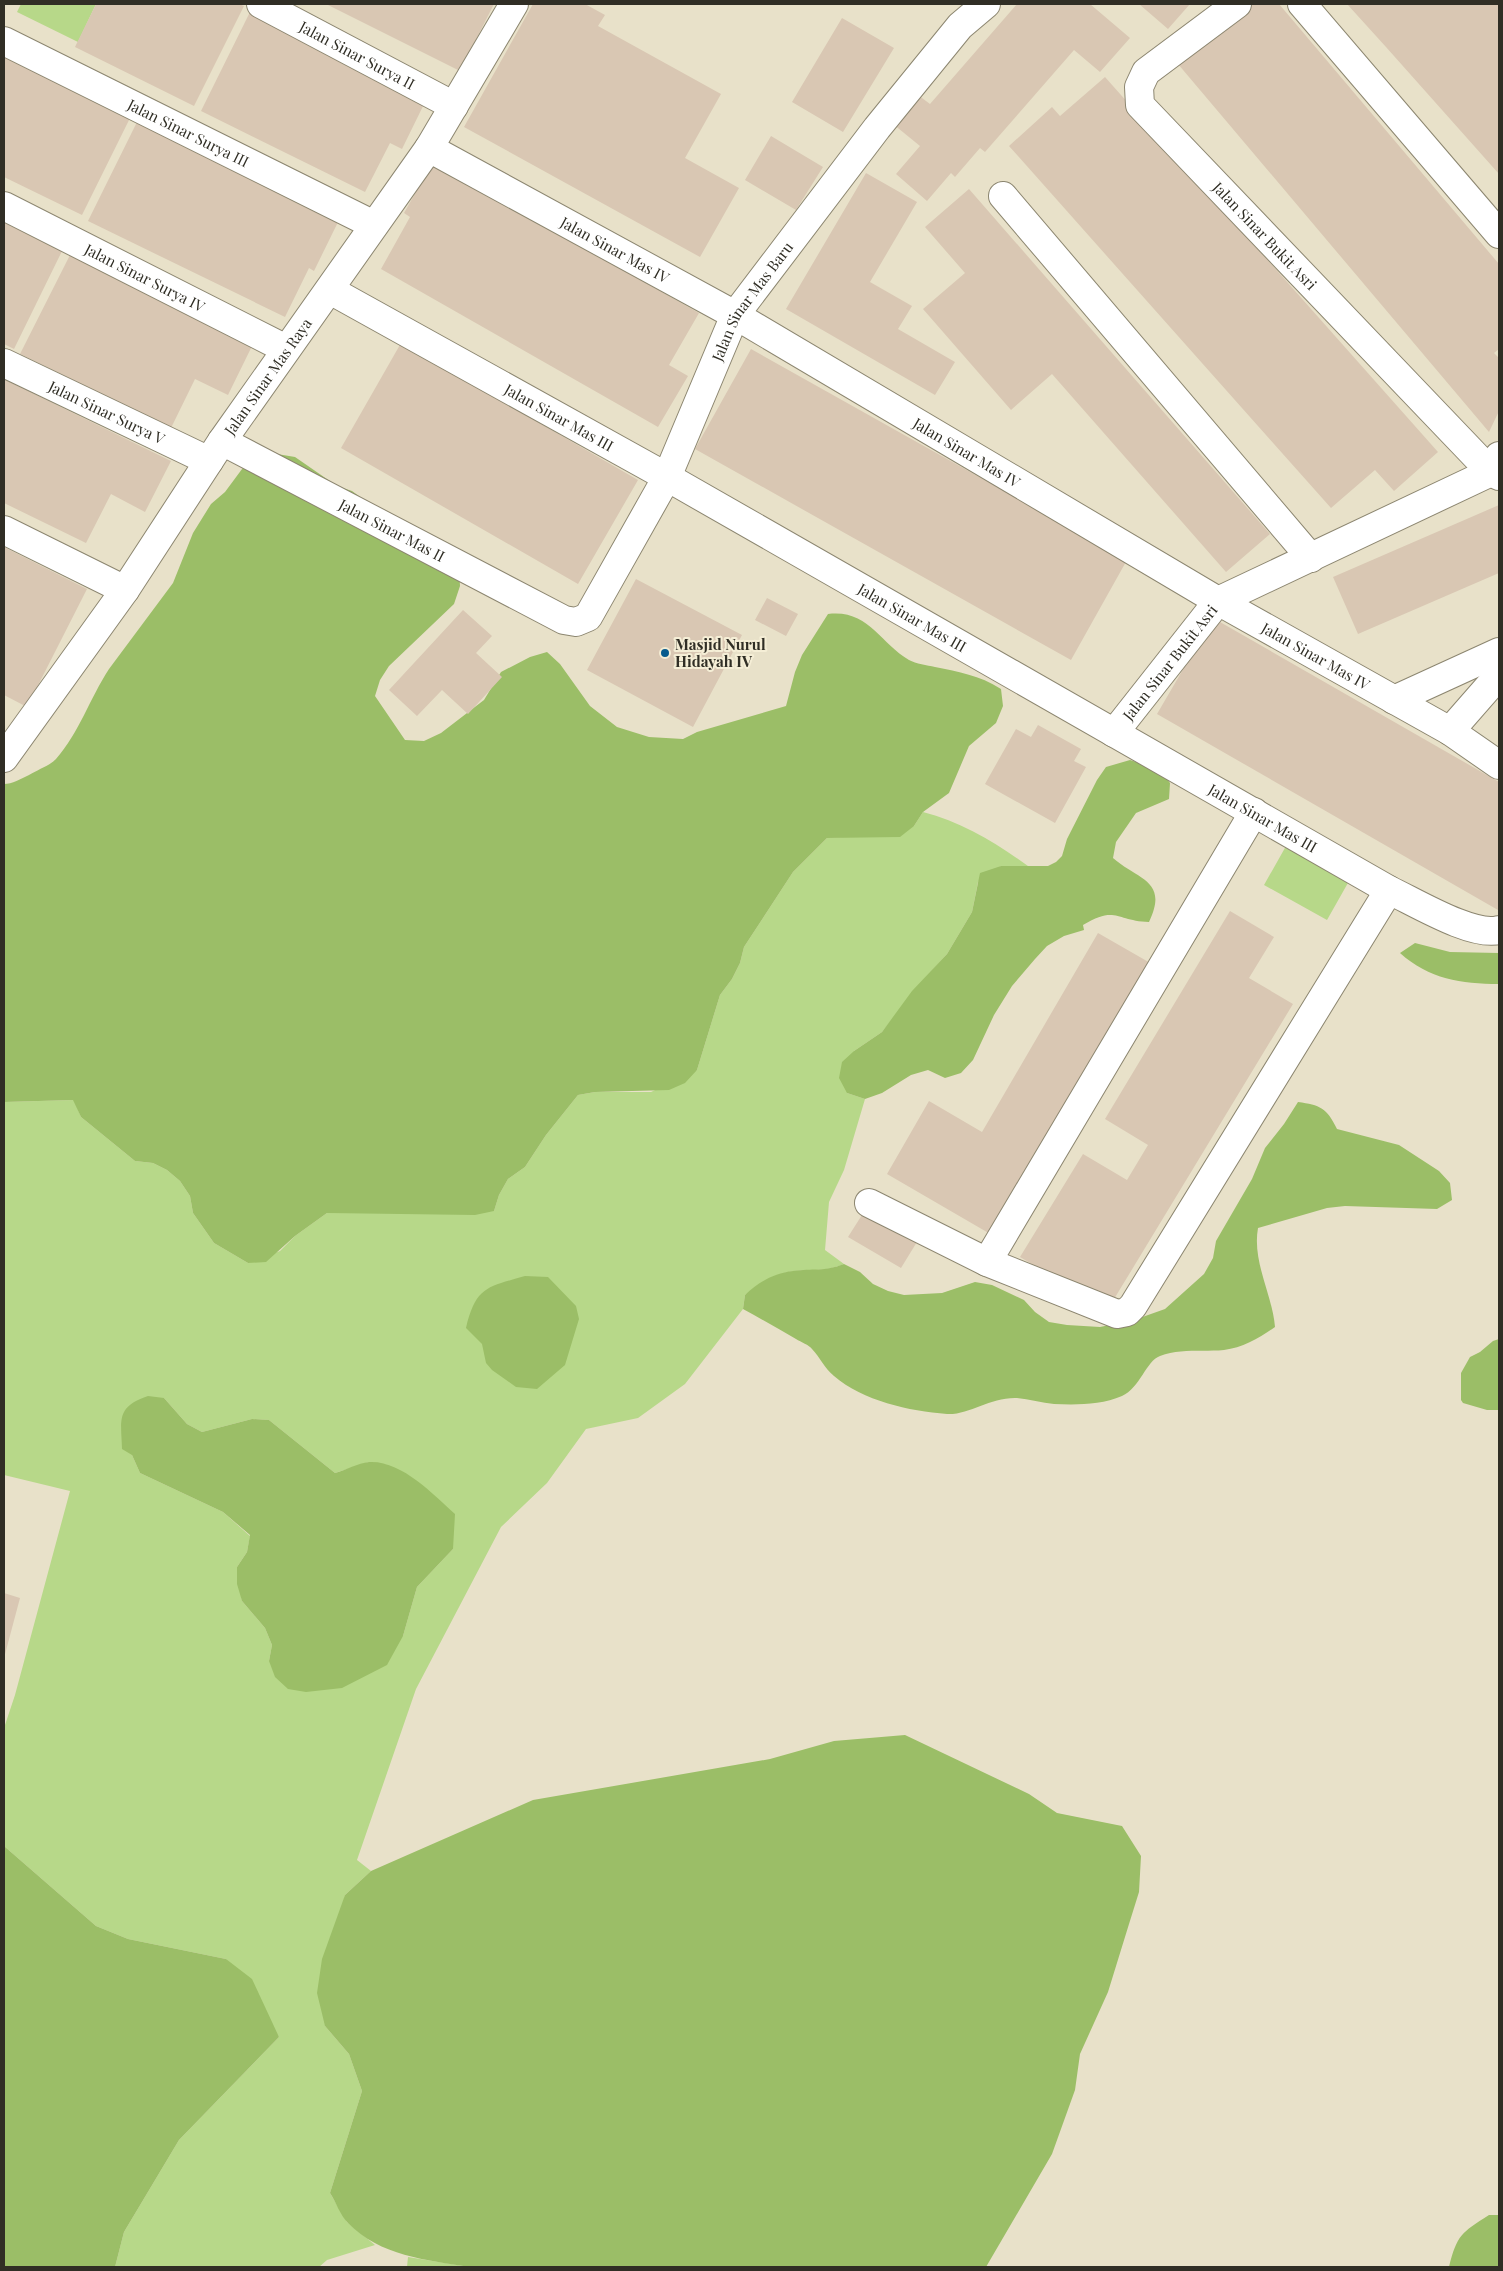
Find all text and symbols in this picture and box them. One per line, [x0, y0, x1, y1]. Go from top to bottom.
street label: Jalan Sinar Surya II [295, 16, 419, 94]
street label: Jalan Sinar Surya III [124, 94, 252, 171]
street label: Jalan Sinar Bukit Asri [1208, 177, 1322, 294]
street label: Jalan Sinar Mas IV [556, 211, 674, 288]
street label: Jalan Sinar Mas Baru [706, 237, 797, 365]
street label: Jalan Sinar Surya IV [81, 238, 209, 317]
street label: Jalan Sinar Mas Raya [219, 314, 316, 440]
street label: Jalan Sinar Surya V [45, 375, 169, 449]
street label: Jalan Sinar Mas III [500, 378, 617, 455]
street label: Jalan Sinar Mas IV [909, 412, 1024, 492]
street label: Jalan Sinar Mas II [335, 494, 448, 566]
street label: Jalan Sinar Mas III [854, 578, 970, 656]
street label: Jalan Sinar Bukit Asri [1117, 600, 1222, 725]
street label: Jalan Sinar Mas IV [1257, 617, 1374, 694]
place label: Masjid Nurul Hidayah IV [675, 634, 766, 671]
marker: Masjid Nurul Hidayah IV [659, 647, 671, 659]
street label: Jalan Sinar Mas III [1204, 778, 1321, 857]

